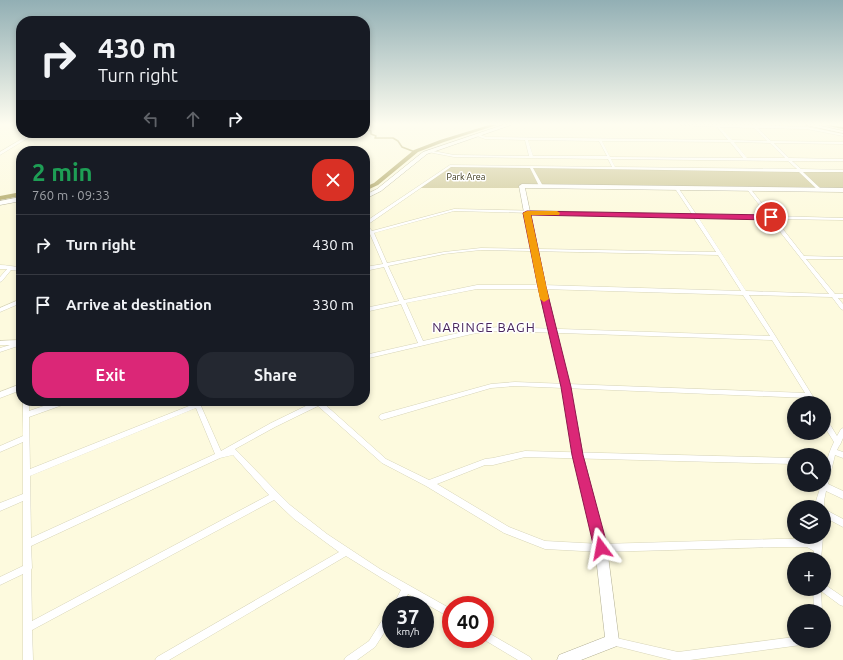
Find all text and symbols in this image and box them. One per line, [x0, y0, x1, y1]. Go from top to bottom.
icon: right [32, 32, 84, 84]
text: 430 m [98, 32, 176, 63]
text: Turn right [98, 65, 178, 85]
icon: left [140, 108, 162, 130]
icon: ahead [182, 108, 204, 130]
icon: right [224, 108, 246, 130]
text: 2 min [32, 159, 93, 186]
button: close [312, 159, 354, 201]
park label: Park Area [447, 172, 485, 182]
text: 760 m · 09:33 [32, 188, 110, 202]
pin [754, 200, 788, 234]
icon: arrive [760, 206, 782, 228]
icon: right [32, 234, 54, 256]
text: Turn right [66, 236, 136, 253]
text: 430 m [312, 236, 354, 253]
icon: arrive [32, 294, 54, 316]
text: Arrive at destination [66, 296, 212, 313]
text: 330 m [312, 296, 354, 313]
district label: NARINGE BAGH [432, 320, 536, 334]
button: Exit [32, 352, 189, 398]
button: Share [197, 352, 354, 398]
map controls [787, 396, 831, 648]
button: sound [787, 396, 831, 440]
button: search [787, 448, 831, 492]
button: layers [787, 500, 831, 544]
position arrow [580, 527, 622, 569]
button: + [787, 552, 831, 596]
speed limit sign: 40 [442, 596, 494, 648]
button: − [787, 604, 831, 648]
text: 37 [397, 605, 419, 628]
text: km/h [396, 626, 420, 637]

